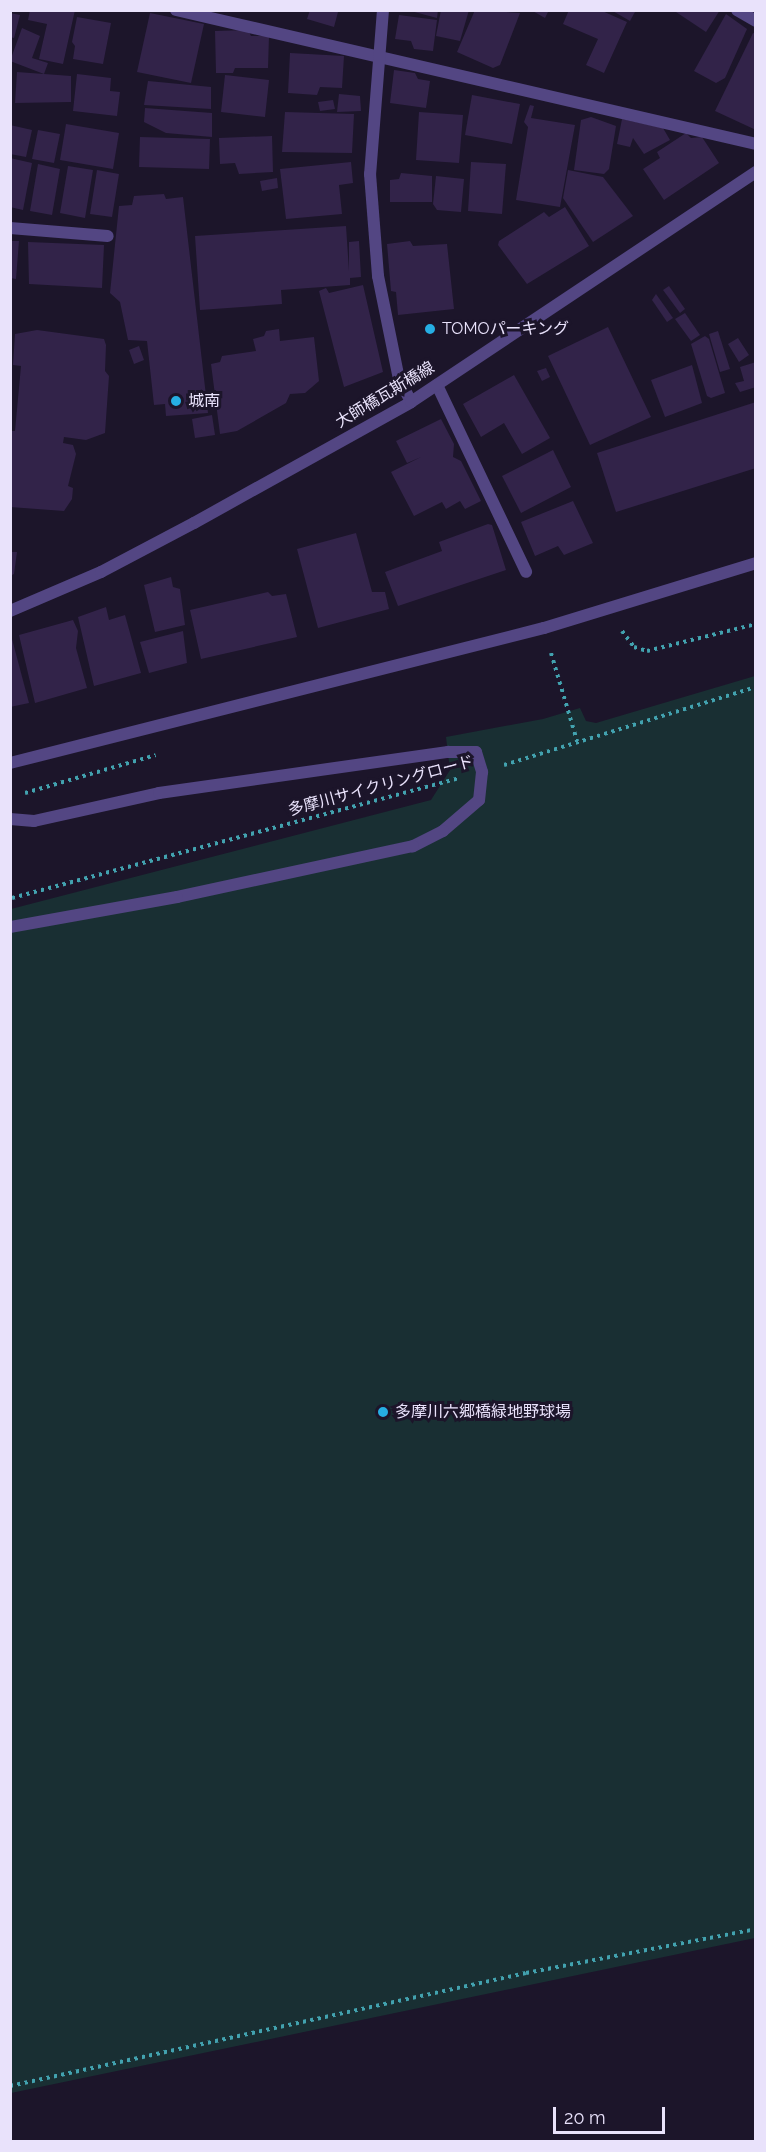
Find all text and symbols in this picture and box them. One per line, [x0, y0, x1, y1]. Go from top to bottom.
place label: TOMOパーキング [442, 319, 569, 339]
marker: TOMOパーキング [423, 322, 437, 336]
street label: 大師橋瓦斯橋線 [332, 358, 438, 432]
place label: 城南 [188, 391, 220, 411]
marker: 城南 [169, 394, 183, 408]
street label: 多摩川サイクリングロード [286, 752, 476, 820]
place label: 多摩川六郷橋緑地野球場 [395, 1402, 571, 1422]
marker: 多摩川六郷橋緑地野球場 [376, 1405, 390, 1419]
scale bar [556, 2095, 668, 2133]
text: 20 m [564, 2107, 606, 2128]

